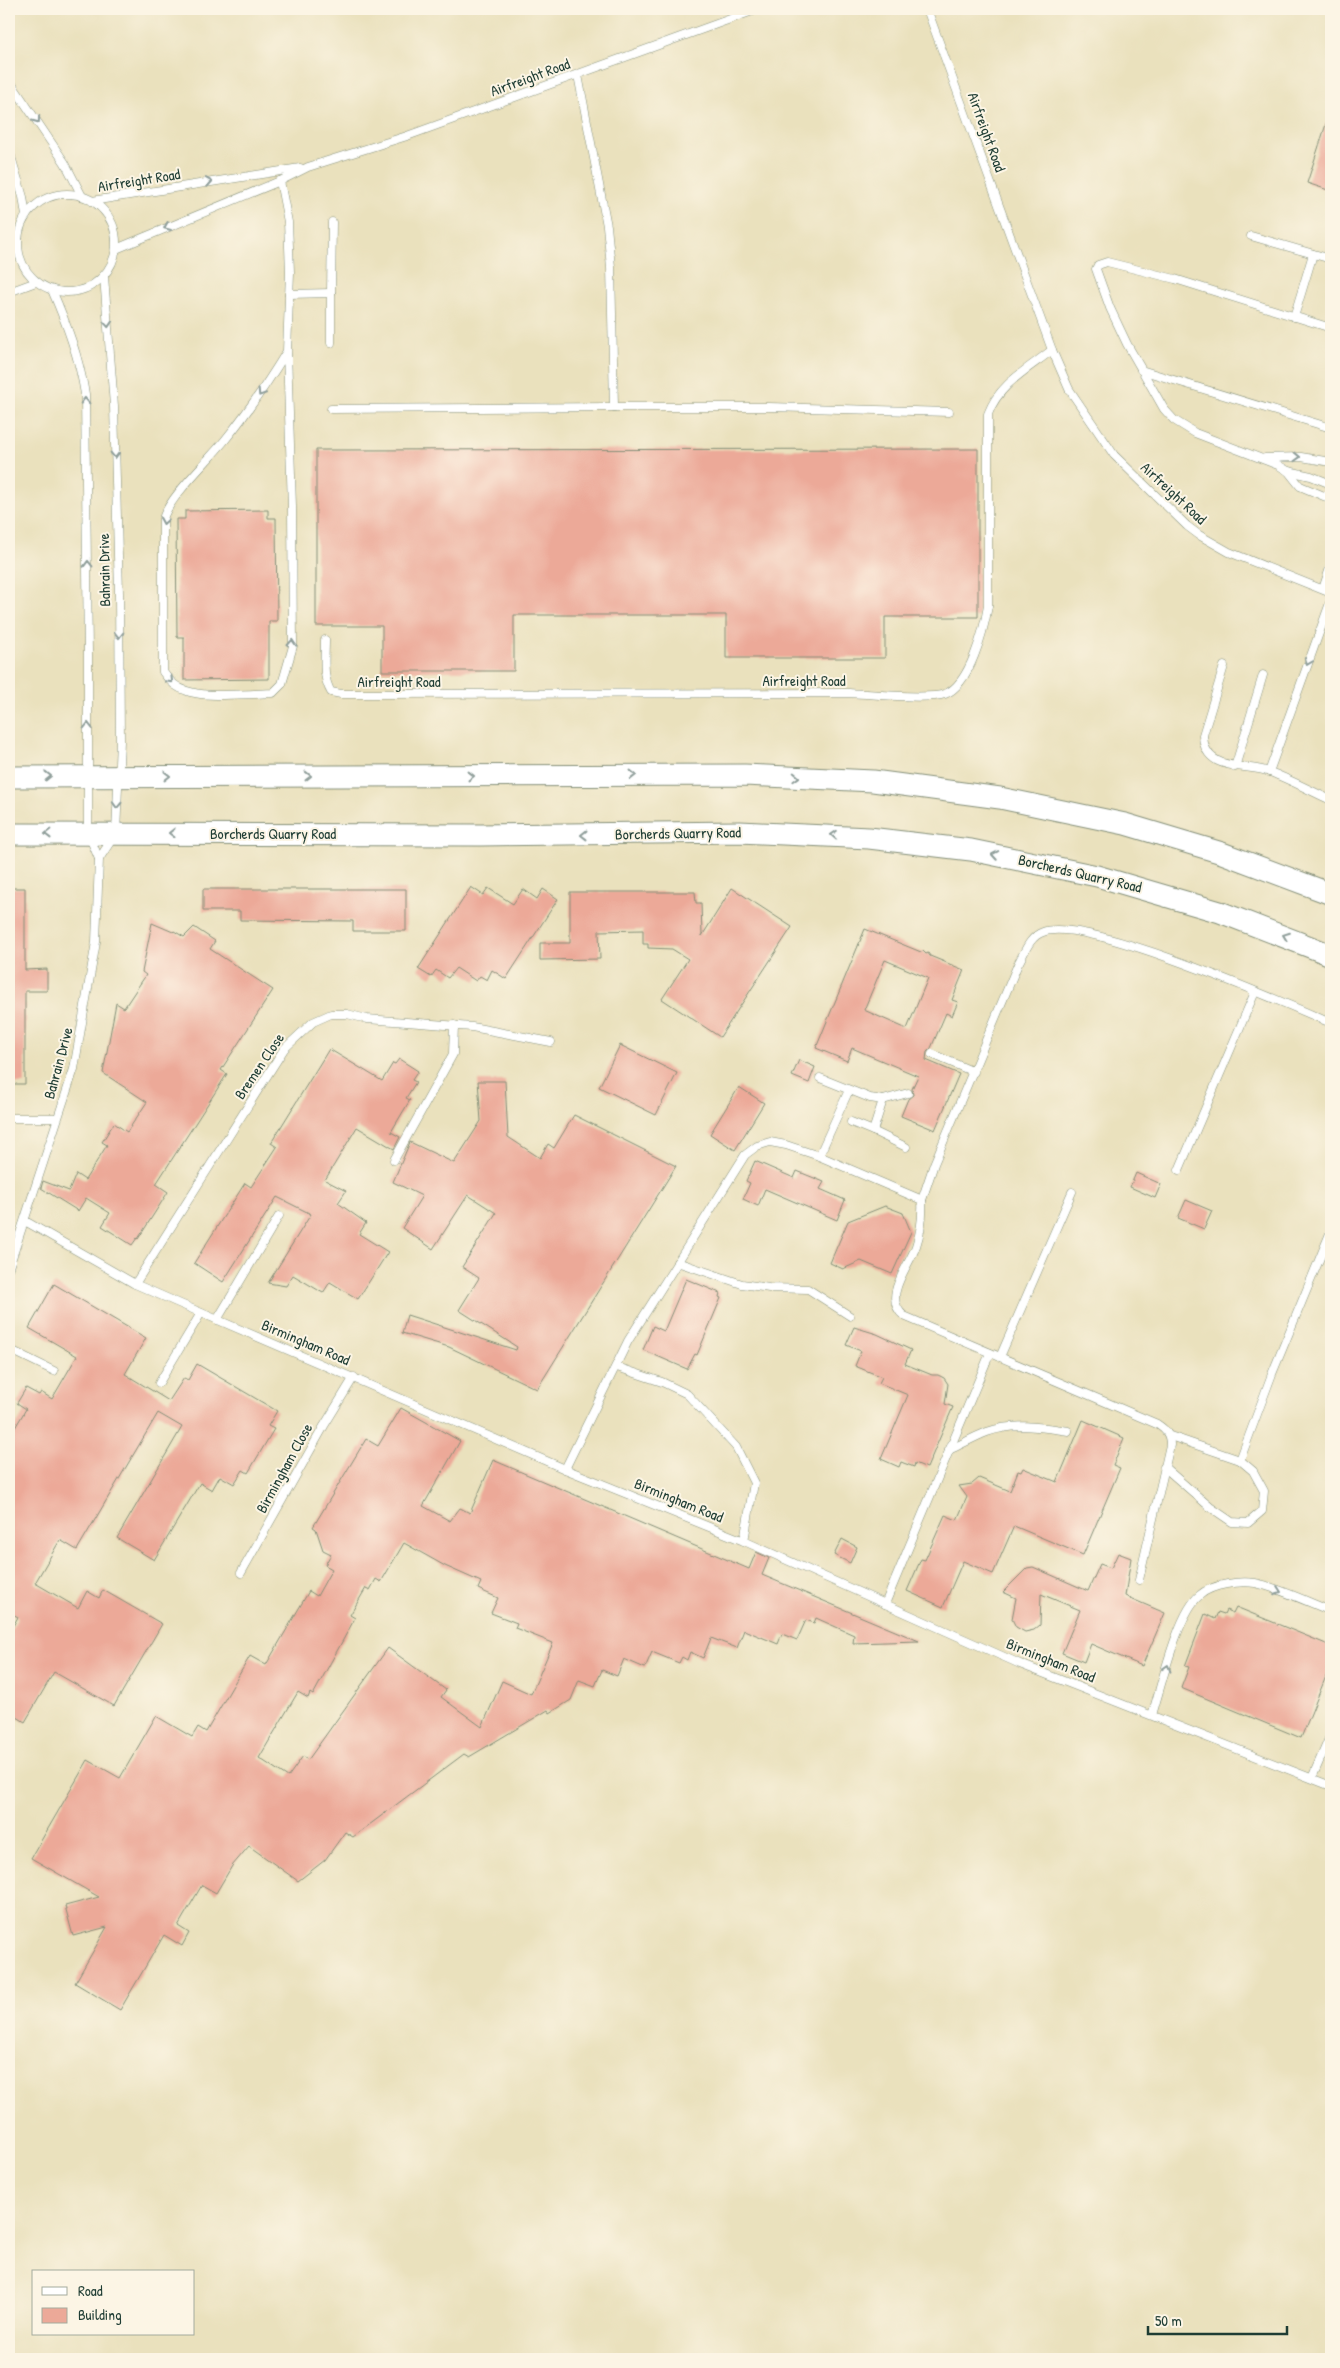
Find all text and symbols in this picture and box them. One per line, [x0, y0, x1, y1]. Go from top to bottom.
street label: Airfreight Road [487, 53, 573, 101]
street label: Airfreight Road [963, 89, 1011, 175]
one-way arrow [31, 114, 40, 124]
street label: Airfreight Road [96, 163, 182, 197]
one-way arrow [205, 178, 214, 188]
one-way arrow [163, 221, 172, 232]
one-way arrow [103, 321, 114, 329]
one-way arrow [258, 387, 268, 396]
one-way arrow [79, 397, 90, 405]
one-way arrow [110, 451, 121, 459]
one-way arrow [1294, 452, 1302, 462]
street label: Airfreight Road [1136, 457, 1212, 529]
one-way arrow [159, 516, 169, 525]
street label: Bahrain Drive [93, 533, 115, 607]
one-way arrow [83, 560, 93, 568]
one-way arrow [114, 632, 124, 639]
one-way arrow [287, 639, 298, 647]
one-way arrow [1304, 657, 1314, 666]
street label: Airfreight Road [762, 670, 846, 691]
street label: Airfreight Road [357, 671, 441, 692]
one-way arrow [164, 674, 173, 683]
one-way arrow [83, 722, 93, 730]
one-way arrow [630, 770, 638, 780]
one-way arrow [44, 771, 52, 781]
one-way arrow [164, 771, 172, 781]
one-way arrow [305, 771, 313, 781]
one-way arrow [468, 771, 475, 781]
one-way arrow [792, 771, 800, 782]
one-way arrow [112, 801, 123, 809]
street label: Borcherds Quarry Road [615, 821, 741, 845]
street label: Borcherds Quarry Road [210, 823, 336, 844]
one-way arrow [44, 828, 52, 839]
one-way arrow [168, 828, 176, 838]
one-way arrow [580, 830, 588, 840]
one-way arrow [830, 830, 838, 841]
street label: Borcherds Quarry Road [1016, 849, 1144, 897]
one-way arrow [991, 850, 1000, 860]
one-way arrow [1282, 932, 1291, 942]
street label: Bahrain Drive [38, 1025, 78, 1101]
street label: Bremen Close [229, 1029, 289, 1103]
street label: Birmingham Road [259, 1314, 354, 1370]
street label: Birmingham Close [251, 1419, 317, 1517]
street label: Birmingham Road [631, 1473, 727, 1527]
one-way arrow [1273, 1585, 1281, 1595]
street label: Birmingham Road [1003, 1633, 1099, 1687]
one-way arrow [1161, 1665, 1171, 1673]
legend [32, 2270, 195, 2336]
text: Road [78, 2280, 103, 2301]
scale bar [1148, 2303, 1286, 2335]
text: Building [78, 2304, 122, 2325]
text: 50 m [1155, 2310, 1182, 2331]

